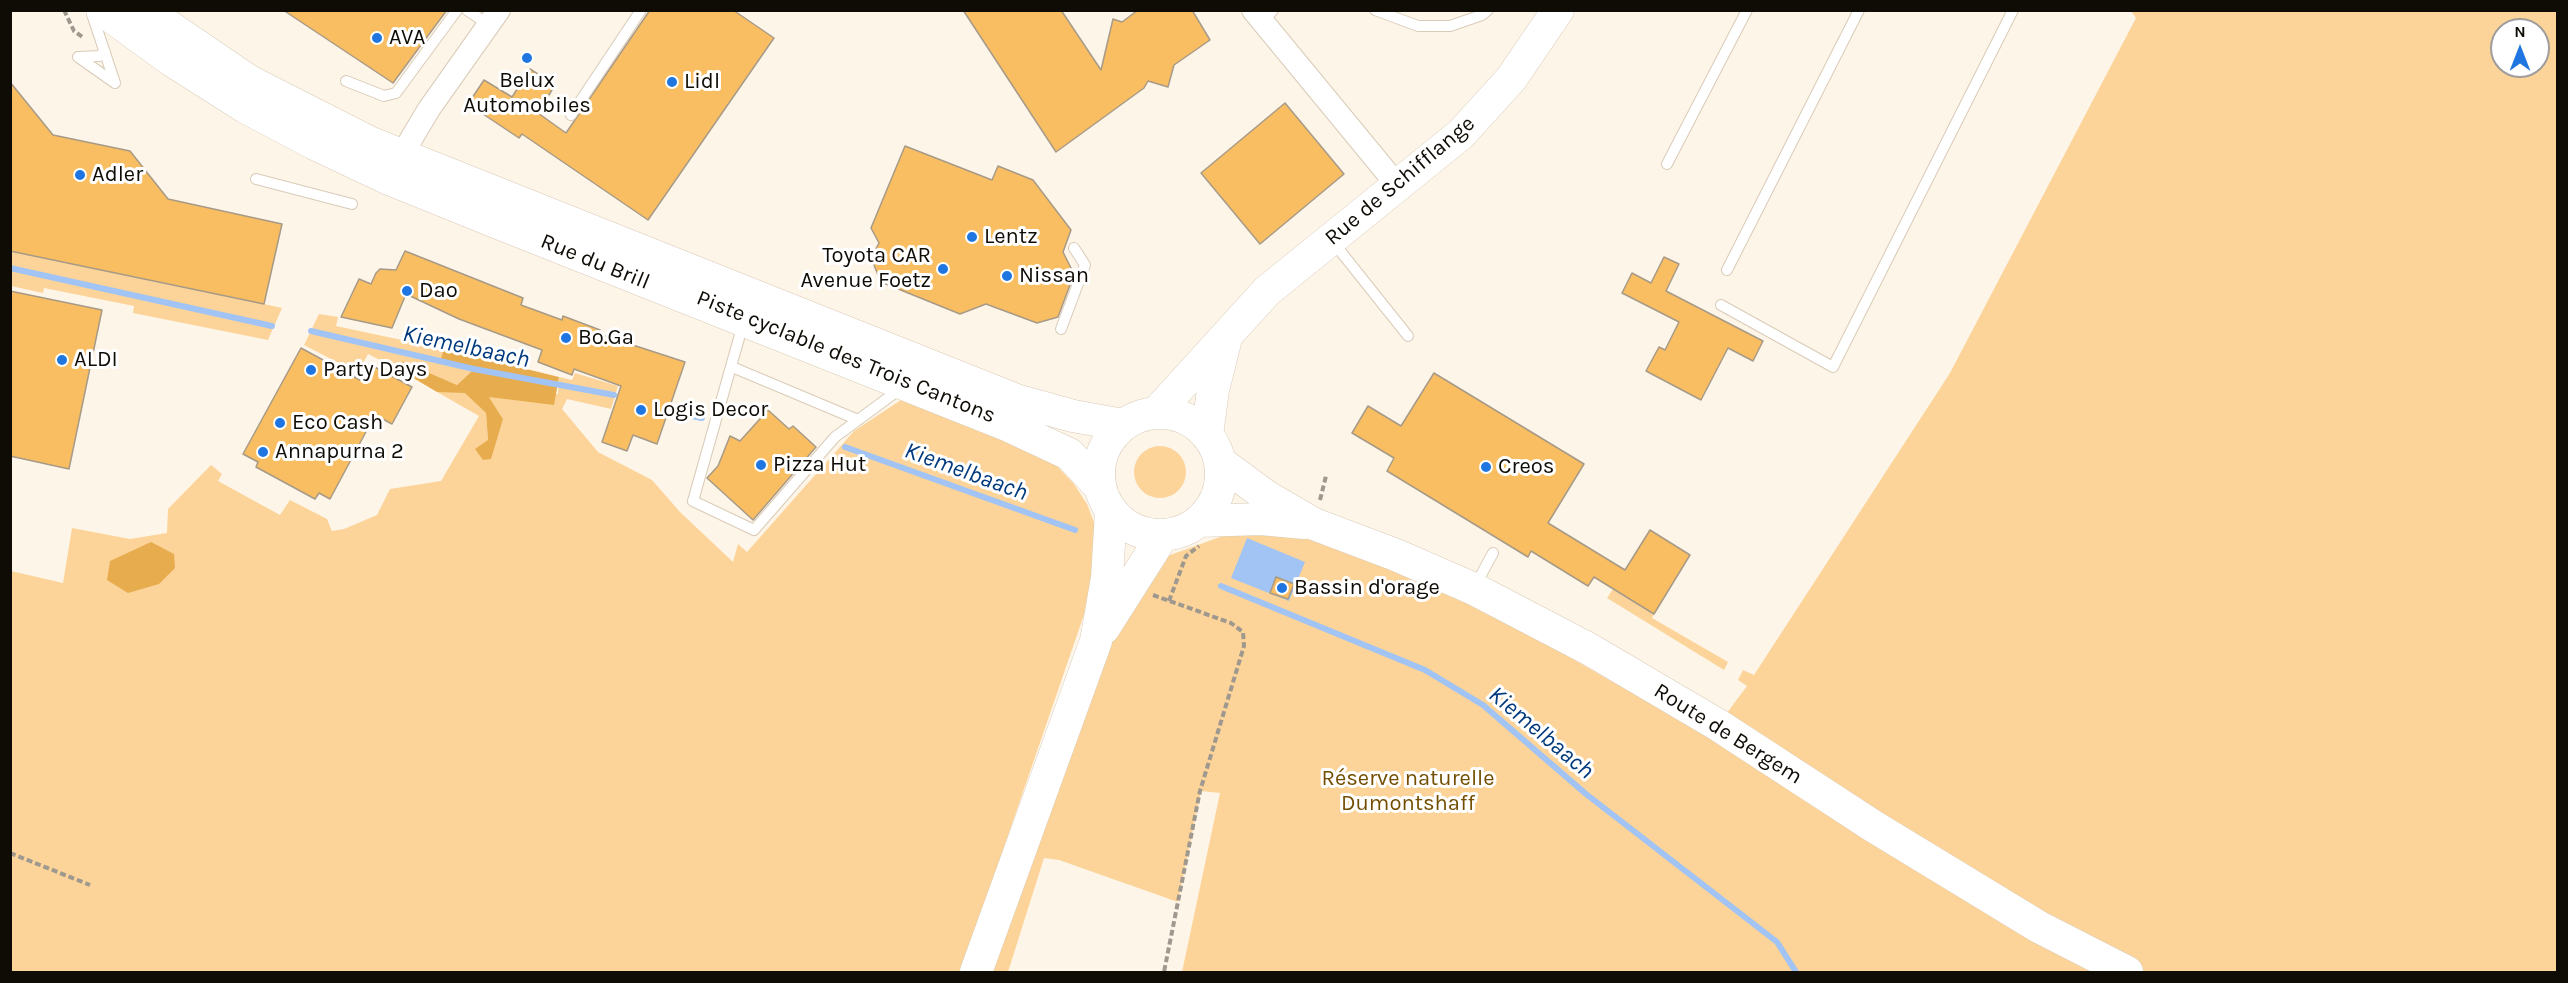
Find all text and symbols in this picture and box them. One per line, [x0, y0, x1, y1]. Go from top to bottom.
north arrow [2490, 18, 2550, 78]
text: N [2514, 22, 2526, 41]
place label: AVA [389, 25, 425, 51]
marker: AVA [370, 31, 384, 45]
marker: Belux Automobiles [520, 51, 534, 65]
place label: Belux Automobiles [463, 68, 591, 119]
place label: Lidl [684, 69, 720, 95]
marker: Lidl [665, 75, 679, 89]
street label: Rue de Schifflange [1320, 111, 1480, 251]
place label: Adler [92, 162, 143, 188]
marker: Adler [73, 168, 87, 182]
place label: Lentz [984, 224, 1038, 250]
street label: Rue du Brill [537, 228, 653, 296]
marker: Lentz [965, 230, 979, 244]
place label: Toyota CAR Avenue Foetz [800, 243, 931, 294]
marker: Toyota CAR Avenue Foetz [936, 262, 950, 276]
place label: Nissan [1019, 263, 1089, 289]
marker: Nissan [1000, 269, 1014, 283]
place label: Dao [419, 278, 458, 304]
marker: Dao [400, 284, 414, 298]
street label: Piste cyclable des Trois Cantons [693, 285, 999, 429]
water label: Kiemelbaach [400, 319, 532, 375]
place label: Bo.Ga [578, 325, 634, 351]
marker: Bo.Ga [559, 331, 573, 345]
place label: ALDI [74, 347, 118, 373]
marker: ALDI [55, 353, 69, 367]
place label: Party Days [323, 357, 427, 383]
marker: Party Days [304, 363, 318, 377]
place label: Logis Decor [653, 397, 768, 423]
marker: Logis Decor [634, 403, 648, 417]
place label: Eco Cash [292, 410, 383, 436]
marker: Eco Cash [273, 416, 287, 430]
water label: Kiemelbaach [900, 436, 1032, 508]
place label: Annapurna 2 [275, 439, 404, 465]
marker: Annapurna 2 [256, 445, 270, 459]
place label: Pizza Hut [773, 452, 866, 478]
place label: Creos [1498, 454, 1554, 480]
marker: Pizza Hut [754, 458, 768, 472]
marker: Creos [1479, 460, 1493, 474]
place label: Bassin d'orage [1294, 575, 1440, 601]
marker: Bassin d'orage [1275, 581, 1289, 595]
street label: Route de Bergem [1649, 678, 1807, 790]
water label: Kiemelbaach [1482, 680, 1600, 786]
park label: Réserve naturelle Dumontshaff [1321, 766, 1495, 818]

